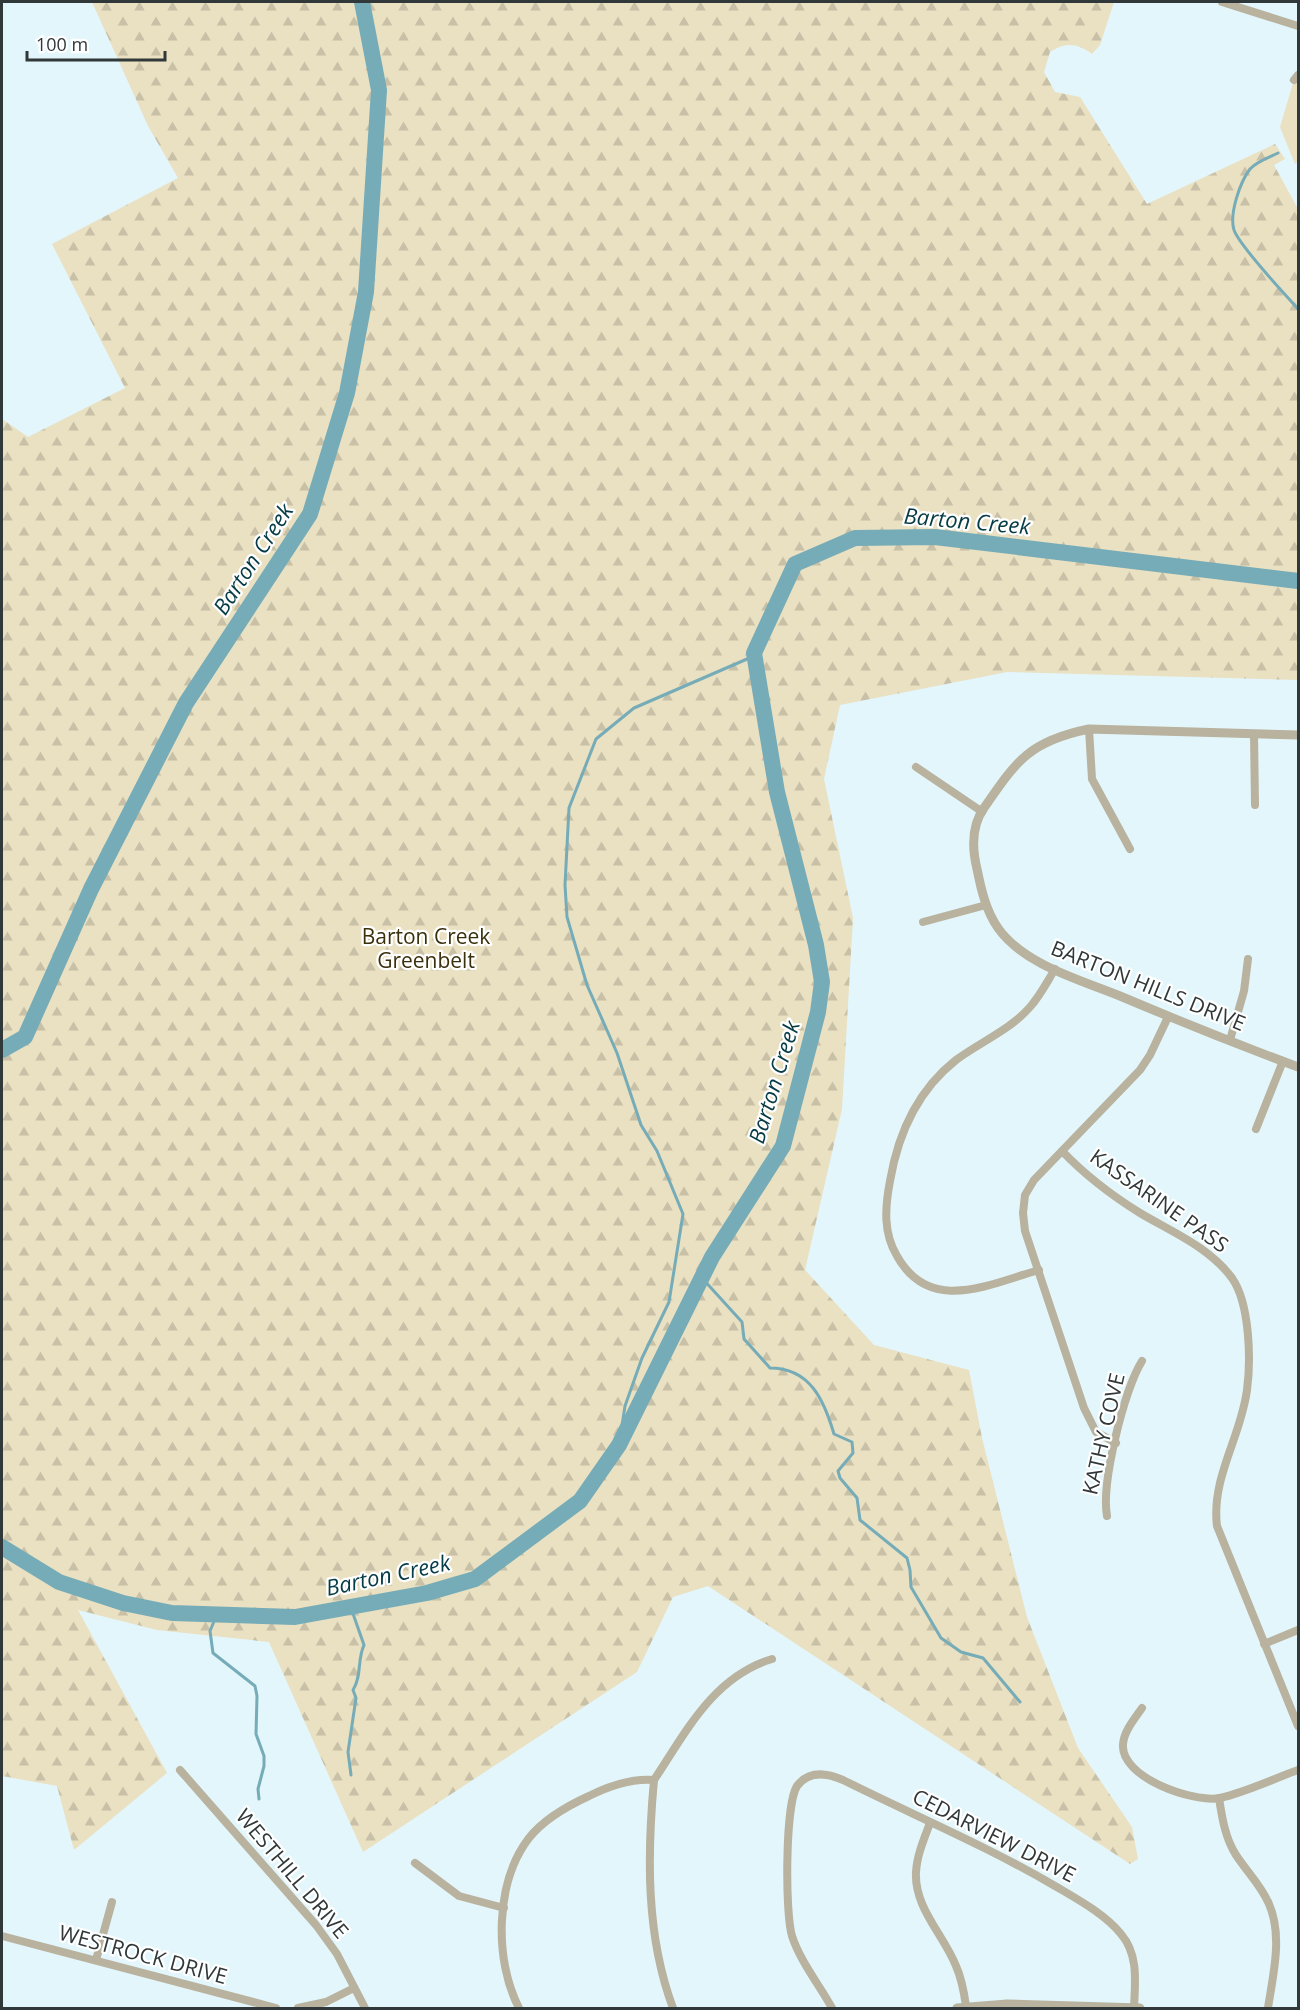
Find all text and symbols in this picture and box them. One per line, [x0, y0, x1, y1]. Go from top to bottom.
scale bar [27, 24, 165, 62]
text: 100 m [36, 32, 88, 56]
water label: Barton Creek [205, 496, 300, 620]
water label: Barton Creek [903, 500, 1033, 541]
park label: Barton Creek Greenbelt [362, 922, 490, 974]
street label: BARTON HILLS DRIVE [1047, 933, 1250, 1037]
water label: Barton Creek [740, 1016, 806, 1147]
street label: KASSARINE PASS [1085, 1142, 1234, 1258]
street label: KATHY COVE [1075, 1370, 1131, 1497]
water label: Barton Creek [323, 1546, 454, 1602]
street label: CEDARVIEW DRIVE [908, 1782, 1081, 1888]
street label: WESTHILL DRIVE [230, 1803, 355, 1944]
street label: WESTROCK DRIVE [56, 1918, 231, 1990]

